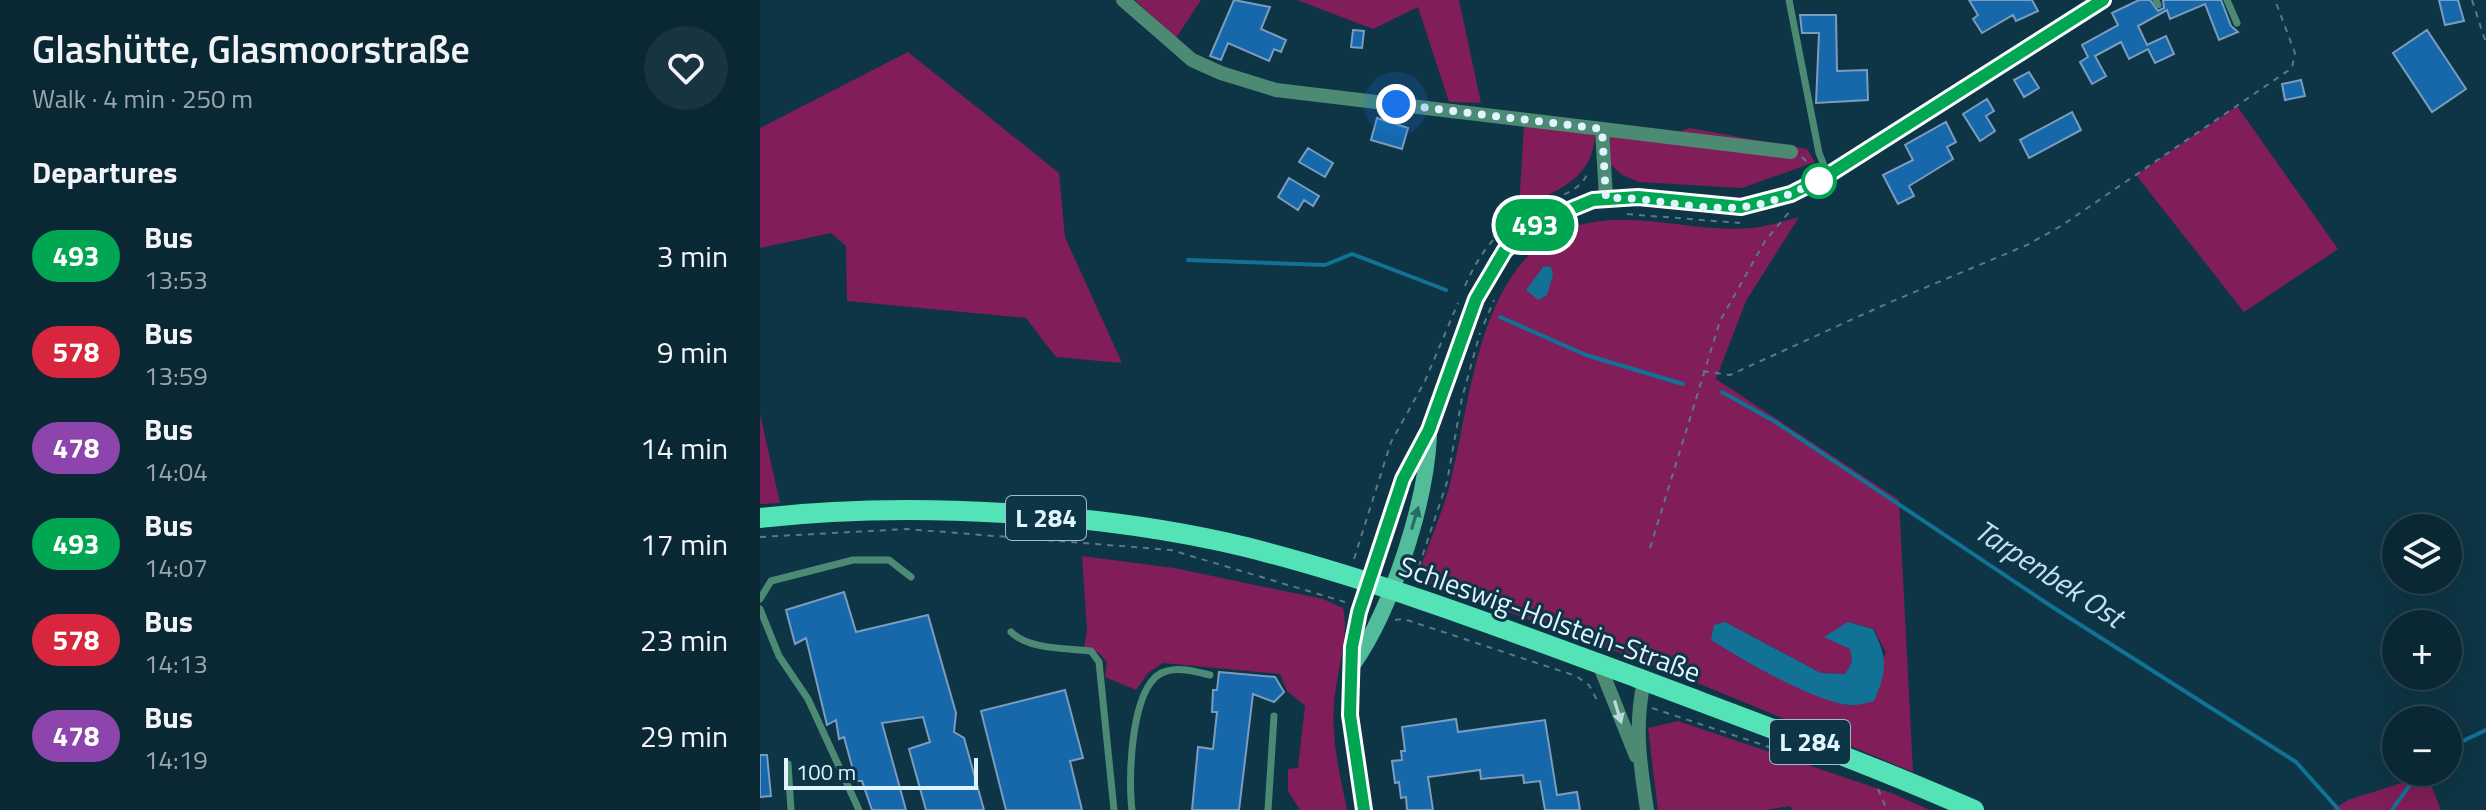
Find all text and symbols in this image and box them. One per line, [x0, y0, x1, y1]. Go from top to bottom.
text: Glashütte, Glasmoorstraße [32, 20, 470, 78]
button: heart [644, 26, 728, 110]
text: Walk · 4 min · 250 m [32, 79, 253, 118]
your location [1376, 84, 1416, 124]
text: Departures [32, 149, 177, 195]
unlabelled marker [1802, 164, 1836, 198]
line badge: 493 [1489, 199, 1581, 251]
text: 493 [1511, 203, 1559, 246]
text: Bus [144, 214, 193, 260]
text: 3 min [657, 233, 728, 279]
text: 493 [52, 234, 100, 277]
text: 13:53 [144, 260, 208, 299]
text: Bus [144, 310, 193, 356]
text: 9 min [657, 329, 728, 375]
text: 578 [52, 330, 100, 373]
text: 13:59 [144, 356, 208, 395]
text: Bus [144, 406, 193, 452]
text: 14 min [640, 425, 728, 471]
text: 478 [52, 426, 100, 469]
text: 14:04 [144, 452, 208, 491]
road number: L 284 [1006, 496, 1086, 540]
text: Bus [144, 502, 193, 548]
one-way arrow [1409, 505, 1422, 529]
water label: Tarpenbek Ost [1966, 508, 2136, 641]
map controls [2382, 514, 2462, 786]
button: layers [2382, 514, 2462, 594]
text: 17 min [640, 521, 728, 567]
text: 493 [52, 522, 100, 565]
street label: Schleswig-Holstein-Straße [1393, 544, 1707, 693]
text: 14:07 [144, 548, 208, 587]
text: Bus [144, 598, 193, 644]
button: + [2382, 610, 2462, 690]
text: 23 min [640, 617, 728, 663]
text: 578 [52, 618, 100, 661]
text: 14:13 [144, 644, 208, 683]
text: Bus [144, 694, 193, 740]
one-way arrow [1612, 700, 1625, 724]
button: − [2382, 706, 2462, 786]
text: 29 min [640, 713, 728, 759]
text: 478 [52, 714, 100, 757]
road number: L 284 [1770, 720, 1850, 764]
text: 14:19 [144, 740, 208, 779]
scale bar [784, 754, 978, 790]
text: 100 m [796, 755, 856, 789]

